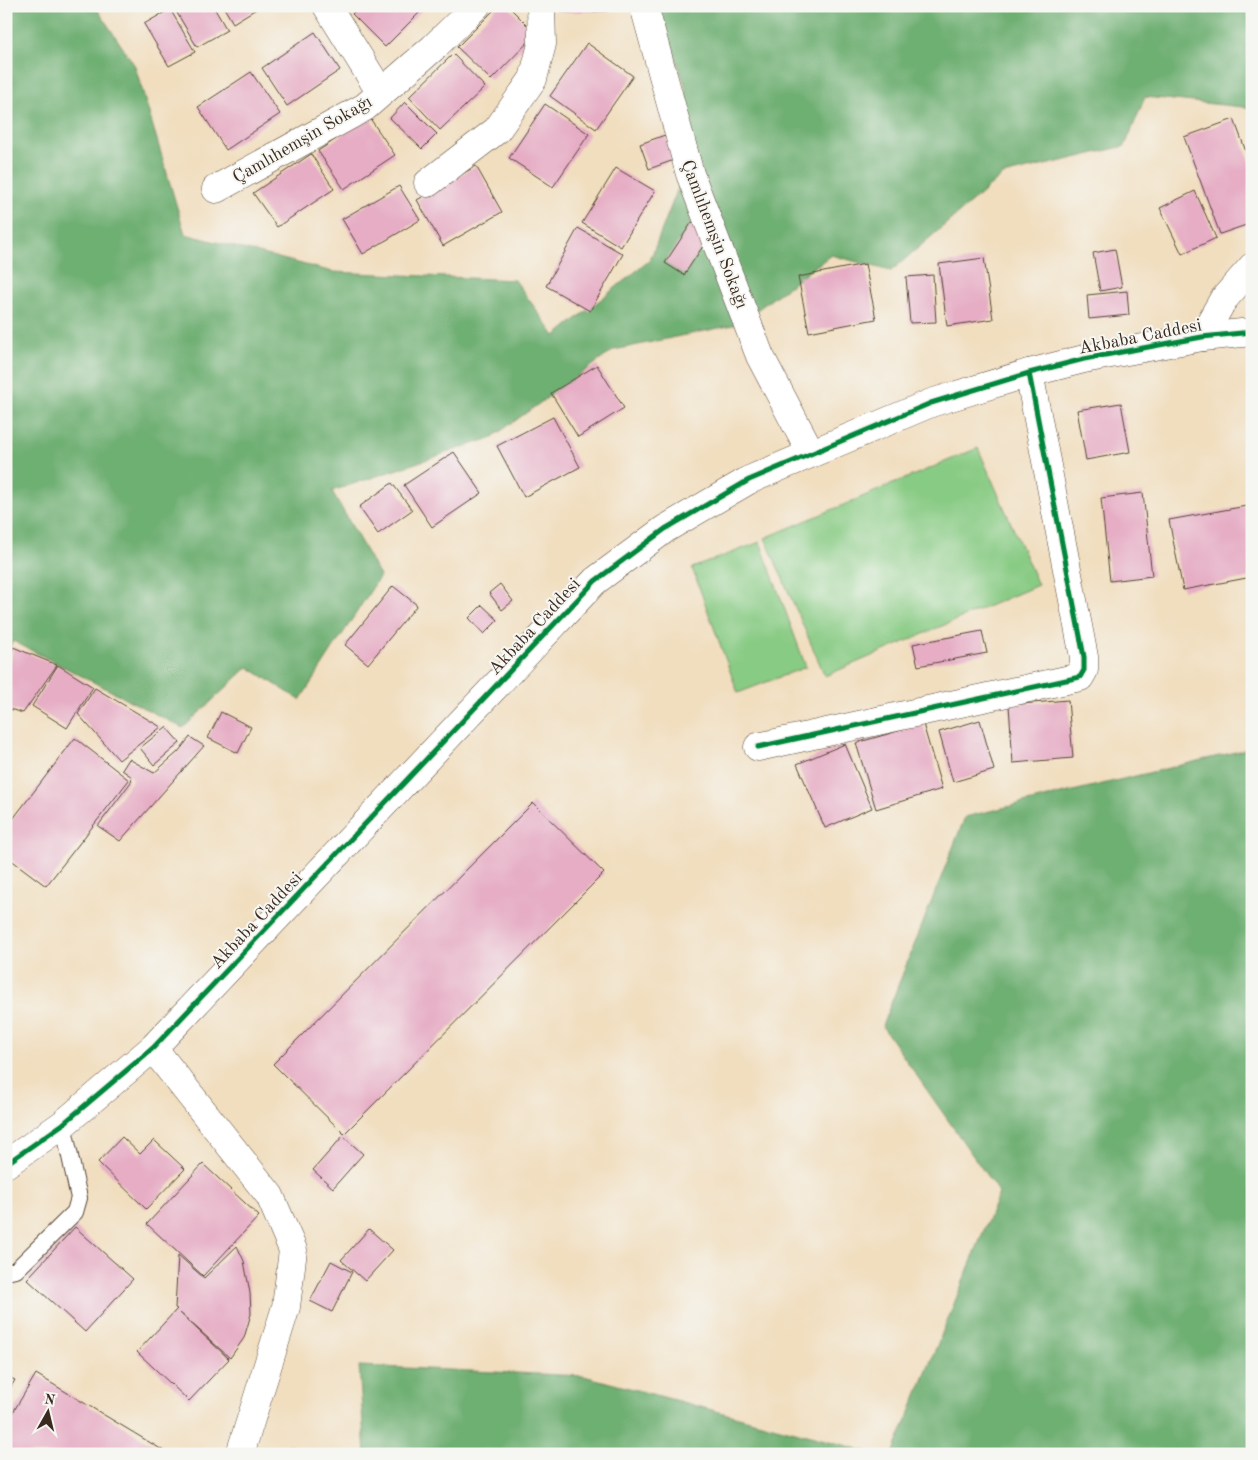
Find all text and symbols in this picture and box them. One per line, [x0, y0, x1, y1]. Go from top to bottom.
street label: Çamlıhemşin Sokağı [230, 93, 375, 187]
street label: Çamlıhemşin Sokağı [677, 158, 751, 311]
street label: Akbaba Caddesi [1077, 316, 1203, 358]
street label: Akbaba Caddesi [485, 575, 584, 679]
street label: Akbaba Caddesi [207, 869, 306, 973]
north arrow [22, 1388, 72, 1438]
text: N [43, 1392, 56, 1408]

